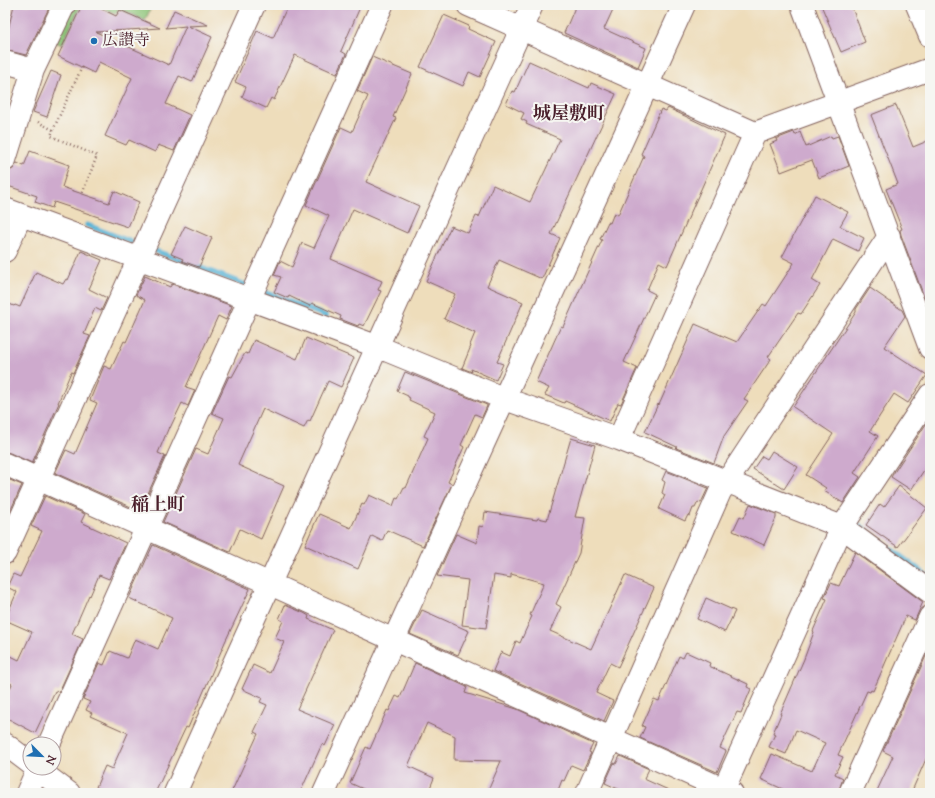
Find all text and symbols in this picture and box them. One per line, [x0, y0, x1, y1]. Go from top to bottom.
place label: 広讃寺 [102, 30, 150, 53]
marker: 広讃寺 [89, 36, 99, 46]
district label: 城屋敷町 [533, 102, 605, 128]
district label: 稲上町 [131, 493, 185, 519]
north arrow [22, 736, 62, 776]
text: N [41, 751, 60, 767]

